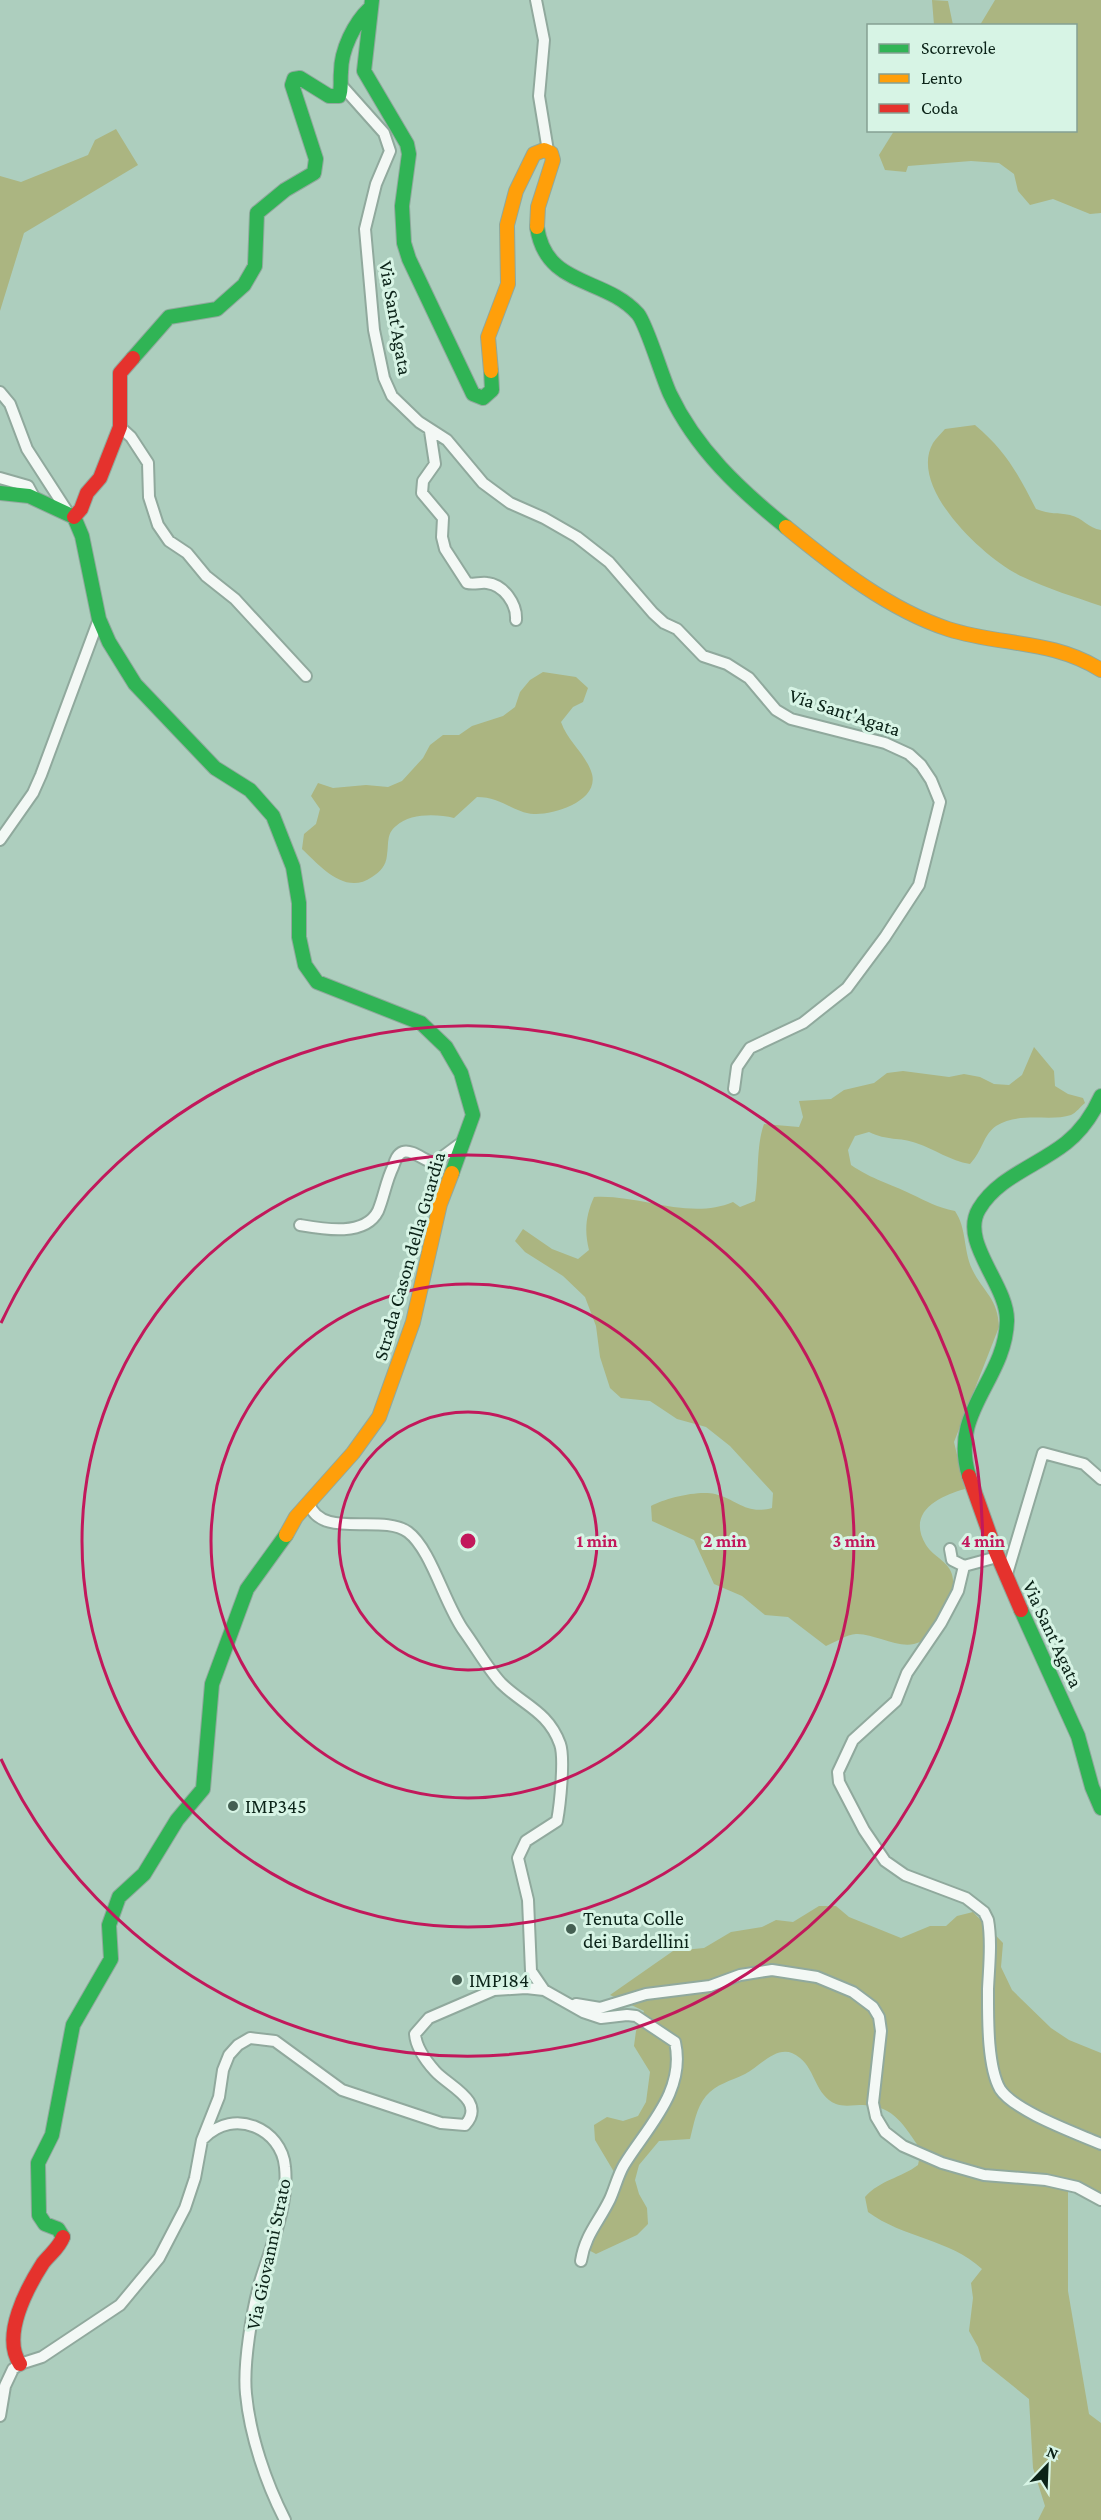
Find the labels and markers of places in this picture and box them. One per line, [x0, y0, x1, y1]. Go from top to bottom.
centre of rings [458, 1531, 478, 1551]
place label: IMP345 [245, 1795, 307, 1817]
marker: IMP345 [226, 1799, 240, 1813]
place label: Tenuta Colle dei Bardellini [583, 1907, 689, 1952]
marker: Tenuta Colle dei Bardellini [564, 1922, 578, 1936]
place label: IMP184 [469, 1969, 529, 1991]
marker: IMP184 [450, 1973, 464, 1987]

